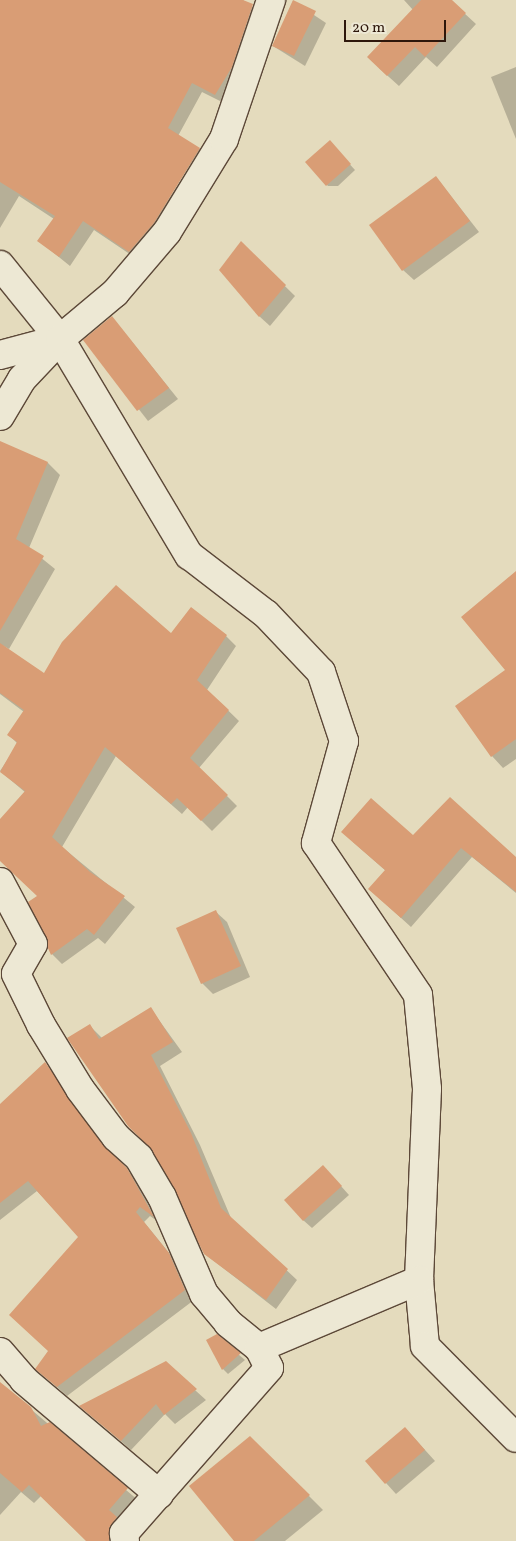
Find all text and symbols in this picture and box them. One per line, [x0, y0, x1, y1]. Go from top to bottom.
scale bar [346, 10, 448, 42]
text: 20 m [352, 18, 385, 39]

